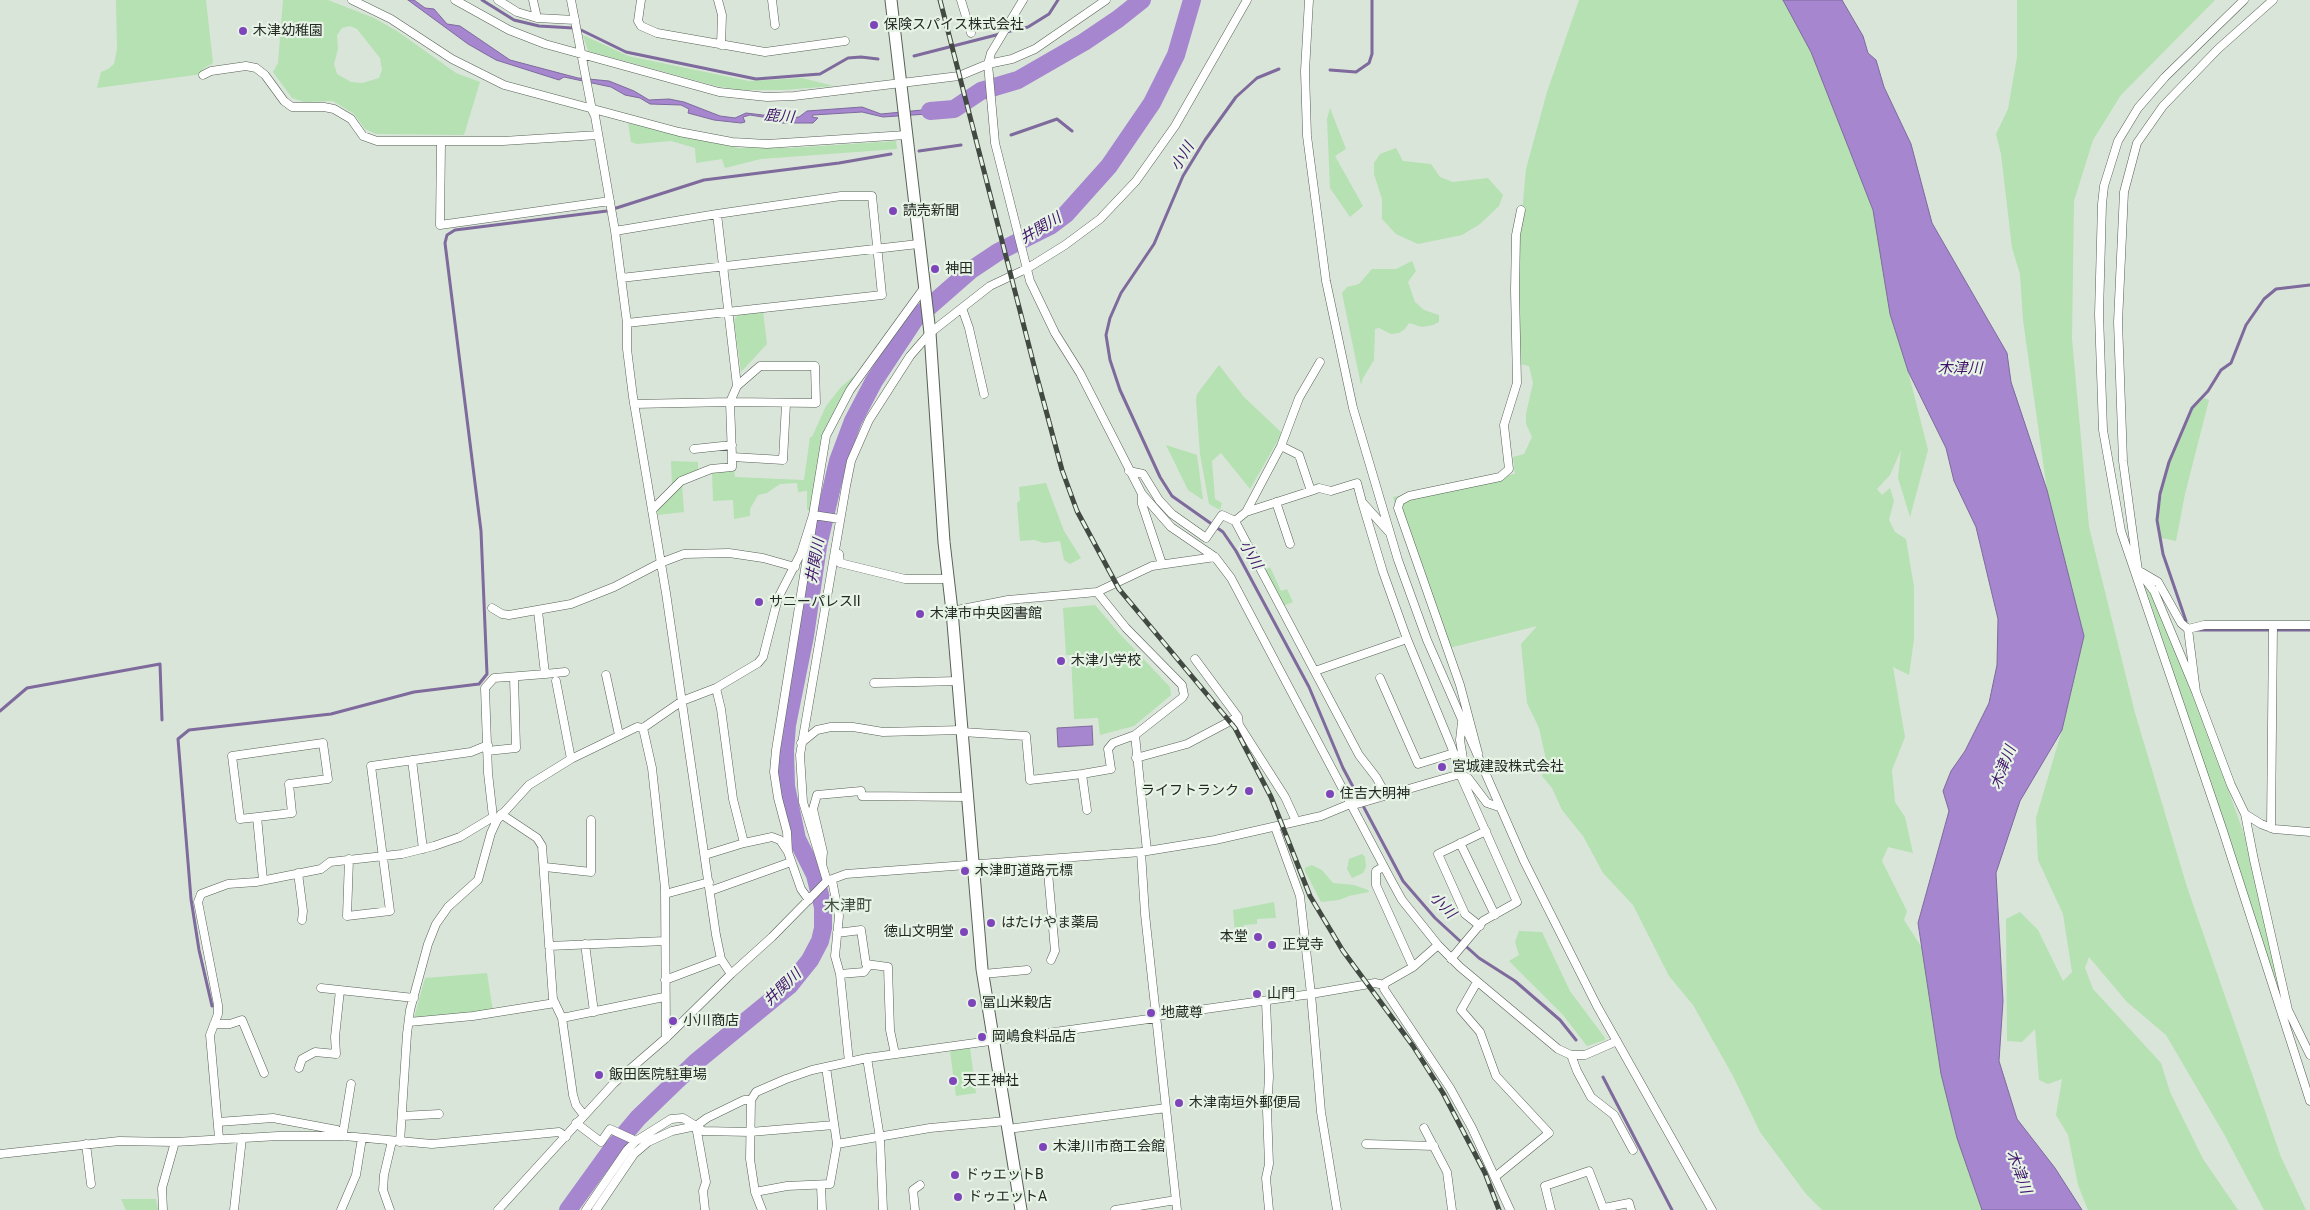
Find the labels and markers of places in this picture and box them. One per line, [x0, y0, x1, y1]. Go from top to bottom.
place label: 保険スパイス株式会社 [884, 17, 1024, 33]
marker: 保険スパイス株式会社 [868, 19, 880, 31]
place label: 木津幼稚園 [253, 23, 323, 39]
marker: 木津幼稚園 [237, 25, 249, 37]
place label: 読売新聞 [903, 203, 959, 219]
marker: 読売新聞 [887, 205, 899, 217]
place label: 神田 [945, 261, 973, 277]
marker: 神田 [929, 263, 941, 275]
place label: サニーパレスII [769, 594, 861, 610]
marker: サニーパレスII [753, 596, 765, 608]
place label: 木津市中央図書館 [930, 606, 1042, 622]
marker: 木津市中央図書館 [914, 608, 926, 620]
place label: 木津小学校 [1071, 653, 1141, 669]
marker: 木津小学校 [1055, 655, 1067, 667]
place label: 宮城建設株式会社 [1452, 759, 1564, 775]
marker: 宮城建設株式会社 [1436, 761, 1448, 773]
place label: ライフトランク [1141, 783, 1239, 799]
marker: ライフトランク [1243, 785, 1255, 797]
place label: 住吉大明神 [1340, 786, 1410, 802]
marker: 住吉大明神 [1324, 788, 1336, 800]
place label: 木津町道路元標 [975, 863, 1073, 879]
marker: 木津町道路元標 [959, 865, 971, 877]
place label: はたけやま薬局 [1001, 915, 1099, 931]
marker: はたけやま薬局 [985, 917, 997, 929]
place label: 徳山文明堂 [884, 924, 954, 940]
marker: 徳山文明堂 [958, 926, 970, 938]
place label: 本堂 [1220, 929, 1248, 945]
marker: 本堂 [1252, 931, 1264, 943]
place label: 正覚寺 [1282, 937, 1324, 953]
marker: 正覚寺 [1266, 939, 1278, 951]
place label: 山門 [1267, 986, 1295, 1002]
marker: 山門 [1251, 988, 1263, 1000]
place label: 冨山米穀店 [982, 995, 1052, 1011]
marker: 冨山米穀店 [966, 997, 978, 1009]
place label: 地蔵尊 [1161, 1005, 1203, 1021]
marker: 地蔵尊 [1145, 1007, 1157, 1019]
place label: 小川商店 [683, 1013, 739, 1029]
marker: 小川商店 [667, 1015, 679, 1027]
place label: 岡嶋食料品店 [992, 1029, 1076, 1045]
marker: 岡嶋食料品店 [976, 1031, 988, 1043]
place label: 飯田医院駐車場 [609, 1067, 707, 1083]
marker: 飯田医院駐車場 [593, 1069, 605, 1081]
place label: 天王神社 [963, 1073, 1019, 1089]
marker: 天王神社 [947, 1075, 959, 1087]
place label: 木津南垣外郵便局 [1189, 1095, 1301, 1111]
marker: 木津南垣外郵便局 [1173, 1097, 1185, 1109]
place label: 木津川市商工会館 [1053, 1139, 1165, 1155]
marker: 木津川市商工会館 [1037, 1141, 1049, 1153]
place label: ドゥエットB [965, 1167, 1044, 1183]
marker: ドゥエットB [949, 1169, 961, 1181]
place label: ドゥエットA [968, 1189, 1047, 1205]
marker: ドゥエットA [952, 1191, 964, 1203]

